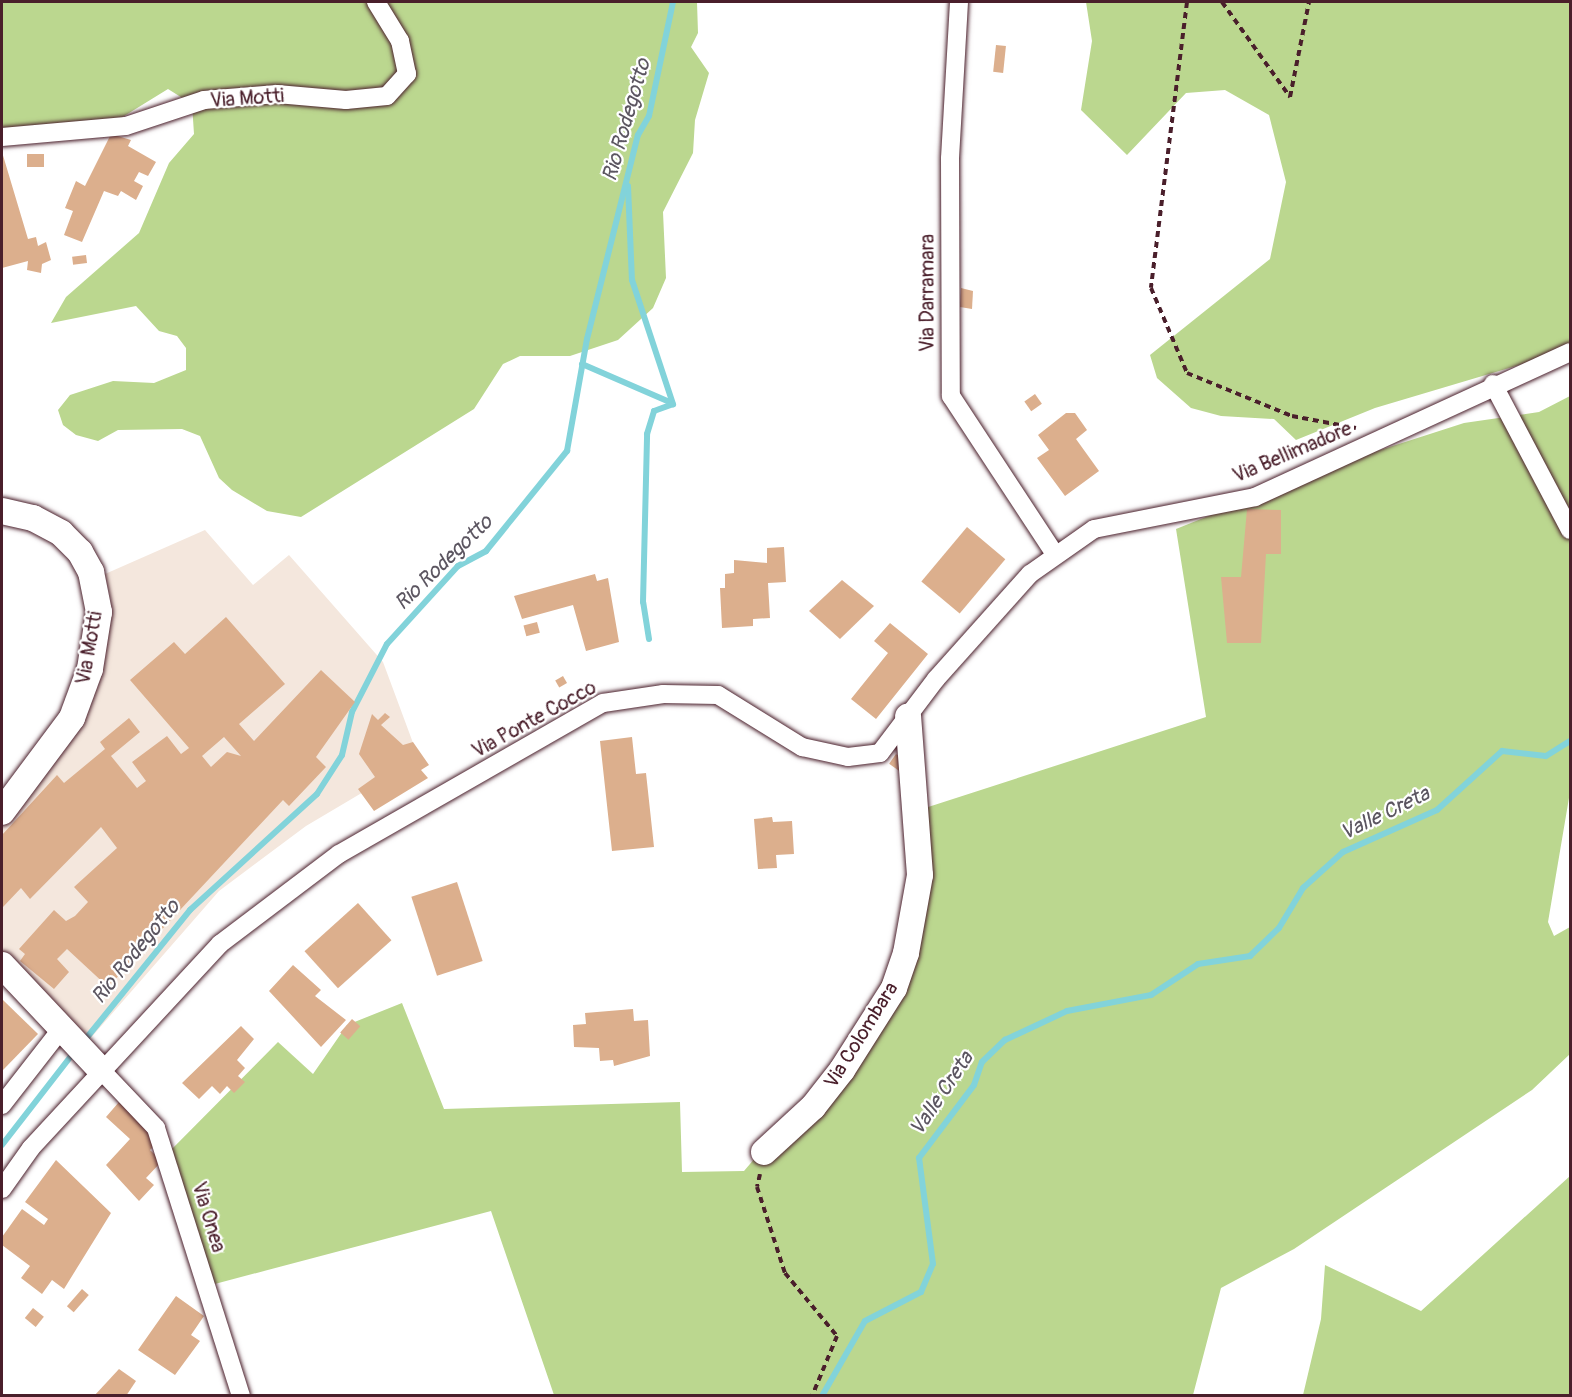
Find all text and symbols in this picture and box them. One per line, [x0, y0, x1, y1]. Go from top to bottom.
water label: Rio Rodegotto [598, 56, 656, 184]
street label: Via Motti [209, 83, 285, 113]
street label: Via Darramara [915, 234, 939, 352]
street label: Via Bellimadore [1229, 416, 1355, 488]
water label: Rio Rodegotto [390, 510, 498, 616]
street label: Via Motti [71, 609, 107, 687]
street label: Via Ponte Cocco [468, 675, 600, 763]
water label: Valle Creta [1336, 782, 1434, 846]
water label: Rio Rodegotto [87, 895, 185, 1009]
street label: Via Colombara [819, 978, 903, 1092]
water label: Valle Creta [905, 1047, 979, 1141]
street label: Via Onea [187, 1179, 231, 1255]

